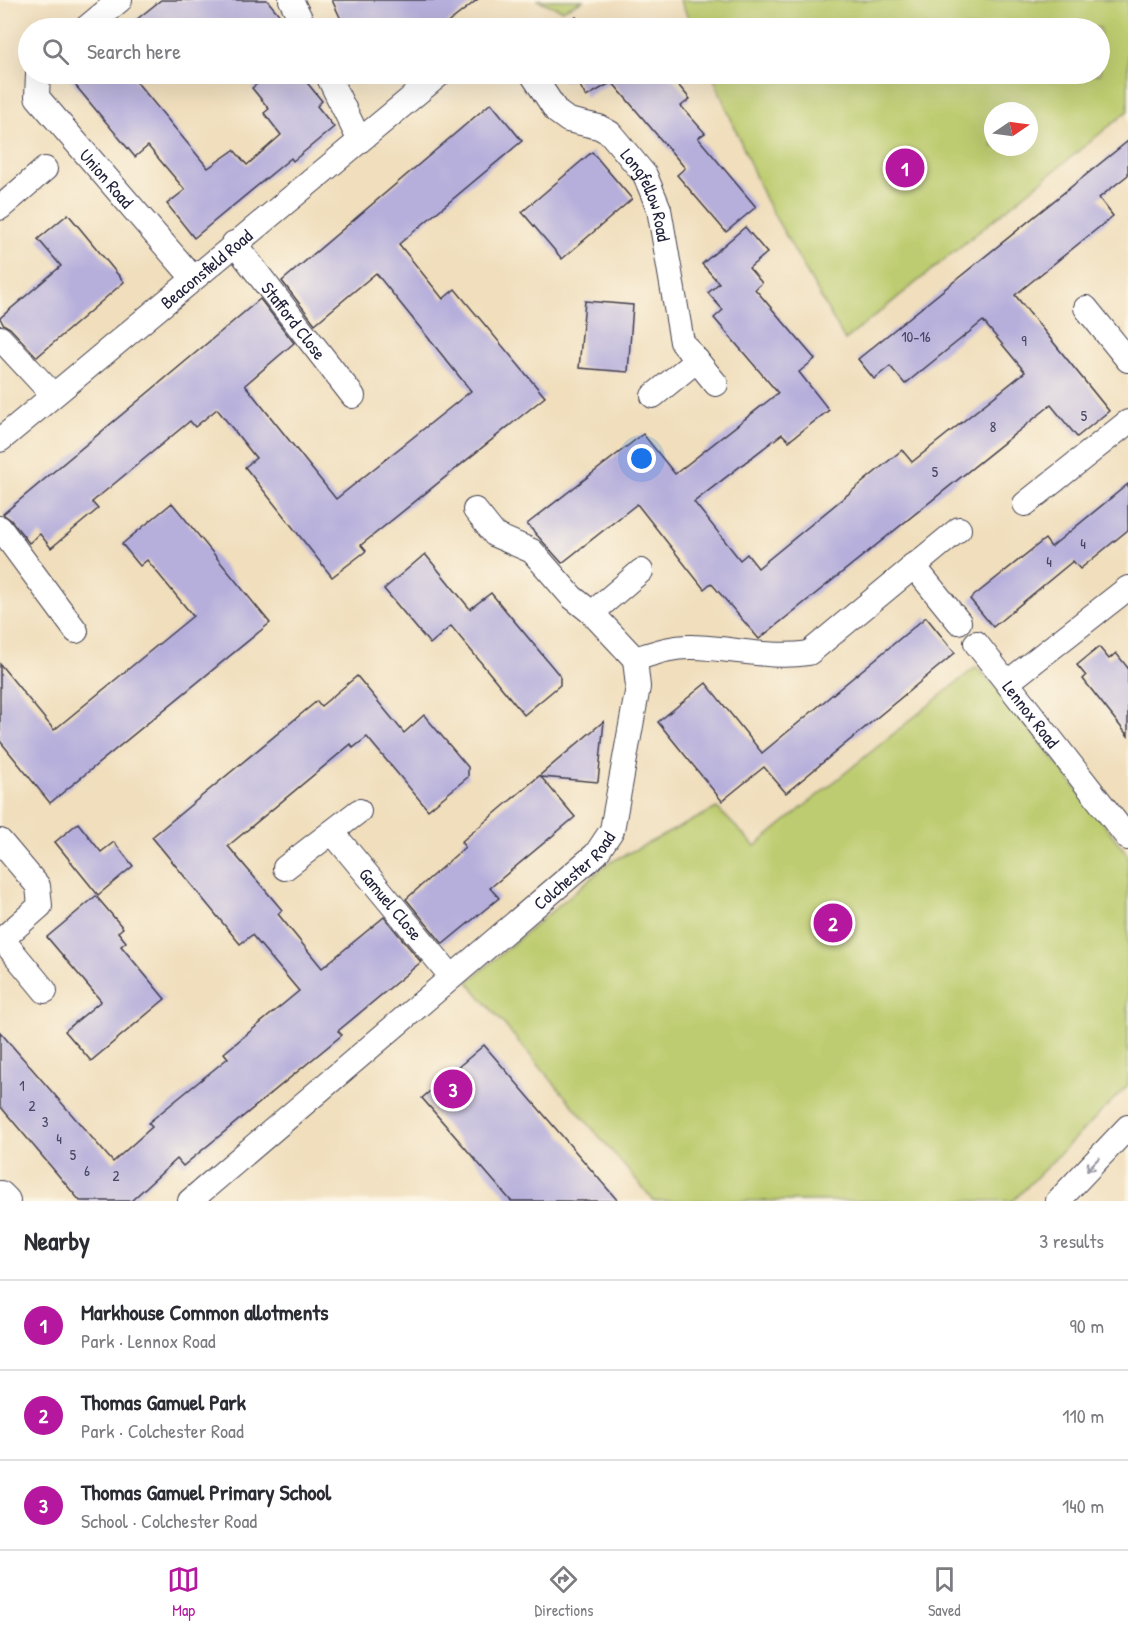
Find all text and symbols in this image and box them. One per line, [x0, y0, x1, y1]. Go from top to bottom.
search box [18, 18, 1110, 84]
icon: search [39, 35, 72, 68]
text: Search here [87, 36, 181, 66]
north arrow [984, 102, 1038, 156]
street label: Union Road [74, 143, 140, 213]
street label: Longfellow Road [615, 143, 677, 243]
pin: 1 [886, 146, 924, 190]
street label: Beaconsfield Road [155, 223, 257, 314]
street label: Stafford Close [256, 276, 332, 365]
house number: 10-16 [901, 326, 931, 347]
house number: 9 [1021, 330, 1027, 351]
house number: 5 [1081, 405, 1088, 426]
house number: 8 [990, 416, 996, 437]
your location [627, 444, 656, 473]
house number: 5 [932, 461, 939, 482]
house number: 4 [1080, 533, 1086, 554]
house number: 4 [1046, 551, 1052, 572]
street label: Lennox Road [997, 675, 1066, 753]
street label: Colchester Road [528, 826, 620, 915]
street label: Gamuel Close [354, 862, 429, 945]
pin: 2 [814, 900, 852, 946]
pin: 3 [434, 1066, 472, 1112]
house number: 1 [19, 1075, 25, 1096]
house number: 2 [28, 1095, 36, 1116]
house number: 3 [42, 1111, 49, 1132]
house number: 4 [56, 1128, 62, 1149]
house number: 5 [70, 1144, 77, 1165]
one-way arrow [1086, 1157, 1100, 1172]
house number: 6 [84, 1160, 90, 1181]
house number: 2 [112, 1165, 120, 1186]
text: Nearby [24, 1223, 90, 1258]
text: 3 results [1039, 1227, 1104, 1254]
text: Markhouse Common allotments [81, 1297, 328, 1327]
text: 1 [40, 1312, 47, 1339]
text: 90 m [1070, 1312, 1104, 1339]
text: Park · Lennox Road [81, 1327, 216, 1354]
text: Thomas Gamuel Park [81, 1387, 246, 1417]
text: 2 [39, 1402, 48, 1429]
text: 110 m [1062, 1402, 1104, 1429]
text: Park · Colchester Road [81, 1417, 244, 1444]
text: Thomas Gamuel Primary School [81, 1477, 331, 1507]
text: 3 [39, 1492, 48, 1519]
text: 140 m [1062, 1492, 1104, 1519]
text: School · Colchester Road [81, 1507, 257, 1534]
tab: Map [167, 1563, 200, 1621]
tab: Directions [535, 1563, 593, 1621]
tab: Saved [928, 1563, 961, 1621]

